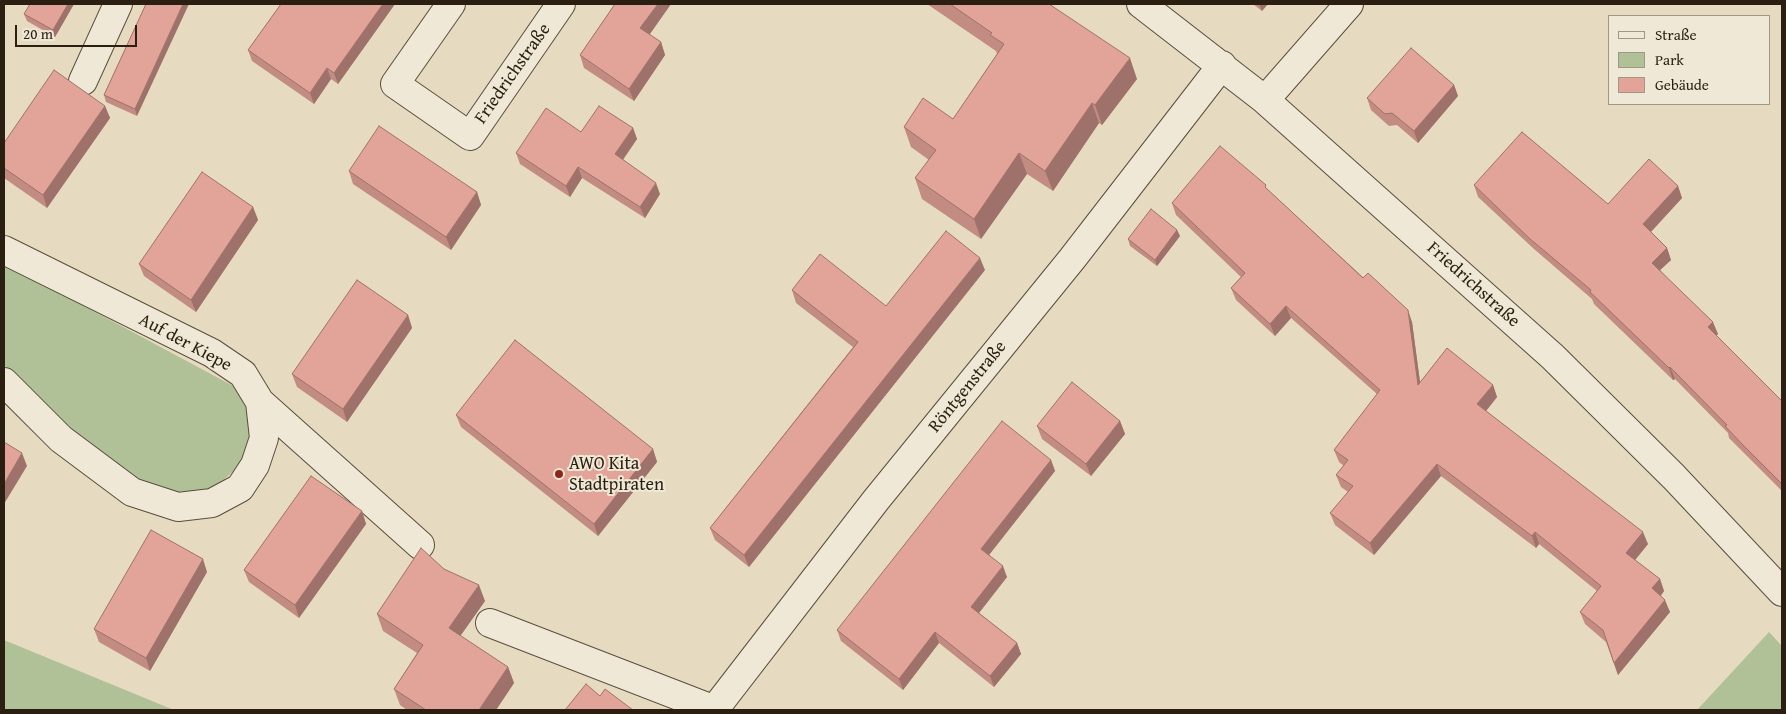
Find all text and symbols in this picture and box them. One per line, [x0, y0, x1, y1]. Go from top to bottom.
scale bar [18, 15, 140, 47]
legend [1608, 15, 1771, 105]
street label: Friedrichstraße [470, 20, 556, 128]
text: 20 m [23, 23, 53, 44]
text: Straße [1655, 24, 1697, 45]
text: Park [1655, 49, 1684, 70]
text: Gebäude [1655, 74, 1709, 95]
street label: Friedrichstraße [1422, 238, 1524, 332]
street label: Auf der Kiepe [135, 309, 235, 377]
street label: Röntgenstraße [924, 337, 1012, 437]
place label: AWO Kita Stadtpiraten [569, 453, 664, 496]
marker: AWO Kita Stadtpiraten [553, 468, 565, 480]

